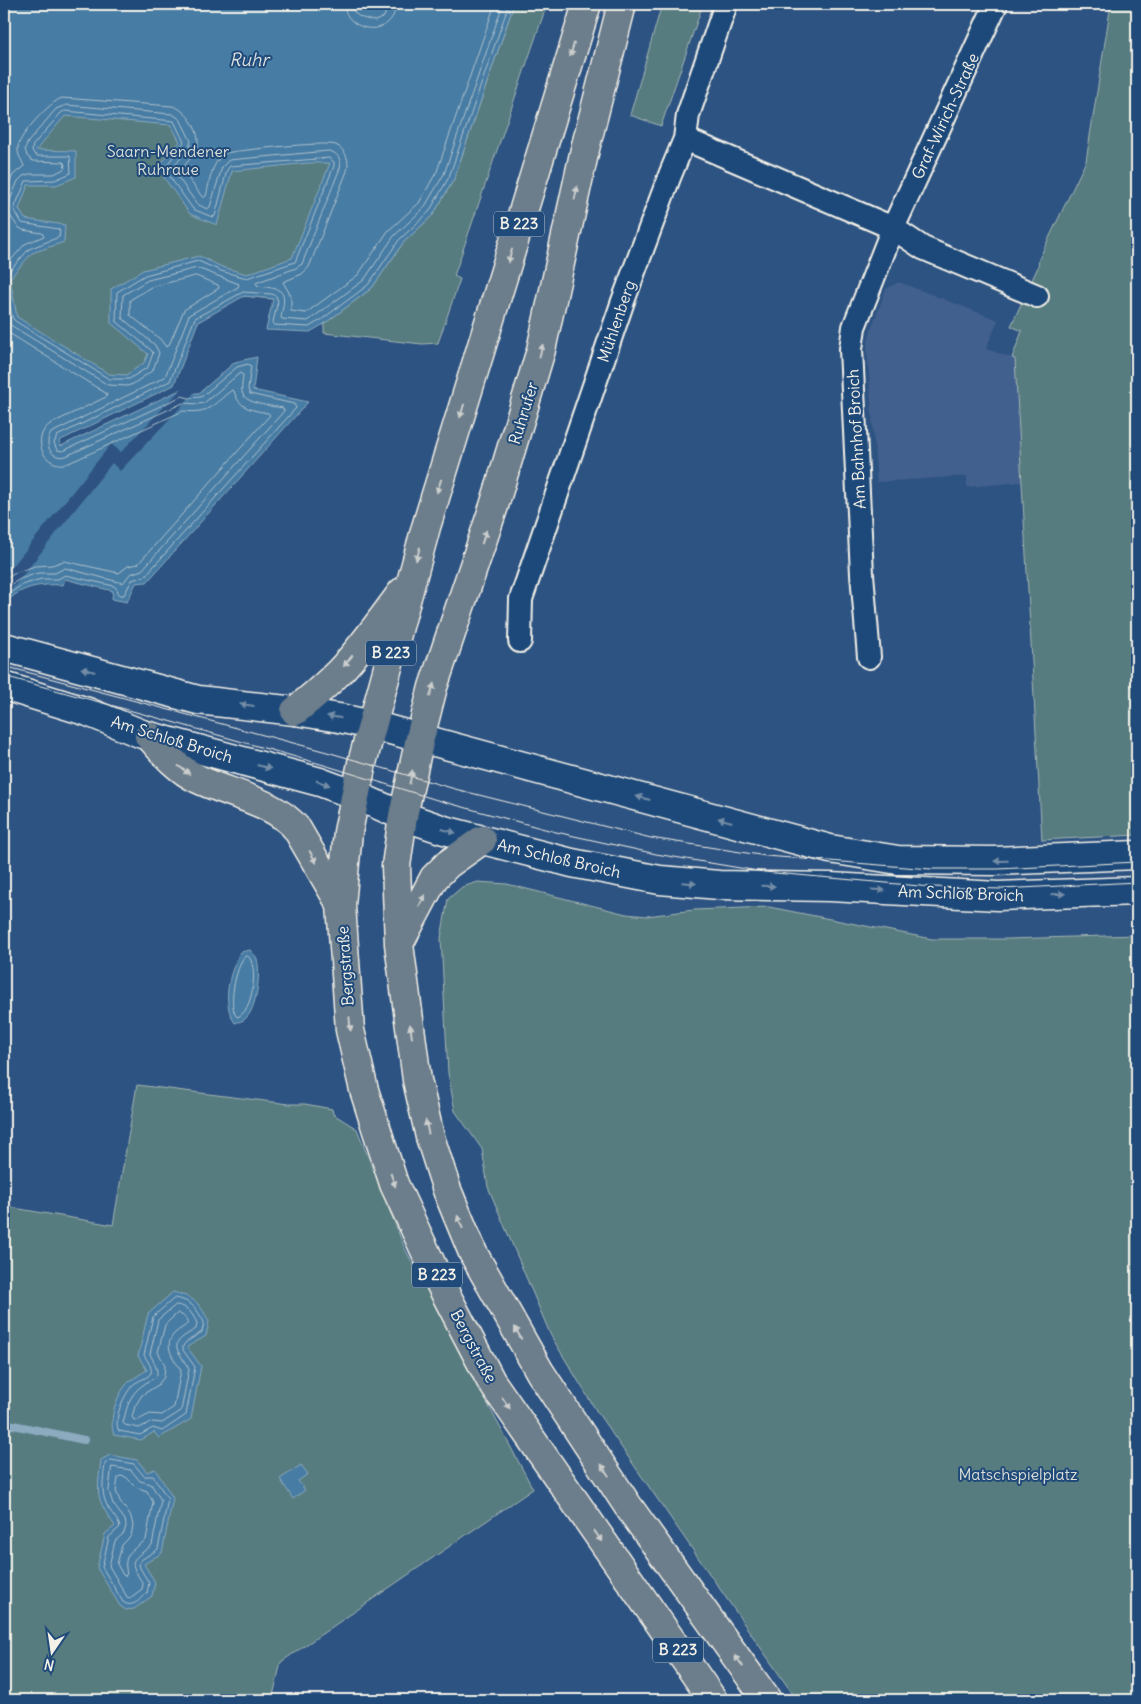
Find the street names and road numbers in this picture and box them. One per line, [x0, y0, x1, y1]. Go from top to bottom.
street label: Graf-Wirich-Straße [907, 50, 983, 182]
road number: B 223 [494, 212, 544, 236]
street label: Mühlenberg [593, 277, 639, 365]
street label: Am Bahnhof Broich [842, 368, 870, 510]
street label: Ruhrufer [504, 379, 542, 447]
road number: B 223 [366, 640, 416, 666]
street label: Am Schloß Broich [109, 711, 235, 767]
street label: Am Schloß Broich [495, 834, 623, 882]
street label: Am Schloß Broich [898, 881, 1024, 905]
street label: Bergstraße [332, 925, 358, 1007]
road number: B 223 [412, 1262, 462, 1288]
street label: Bergstraße [446, 1306, 502, 1386]
road number: B 223 [653, 1638, 703, 1662]

